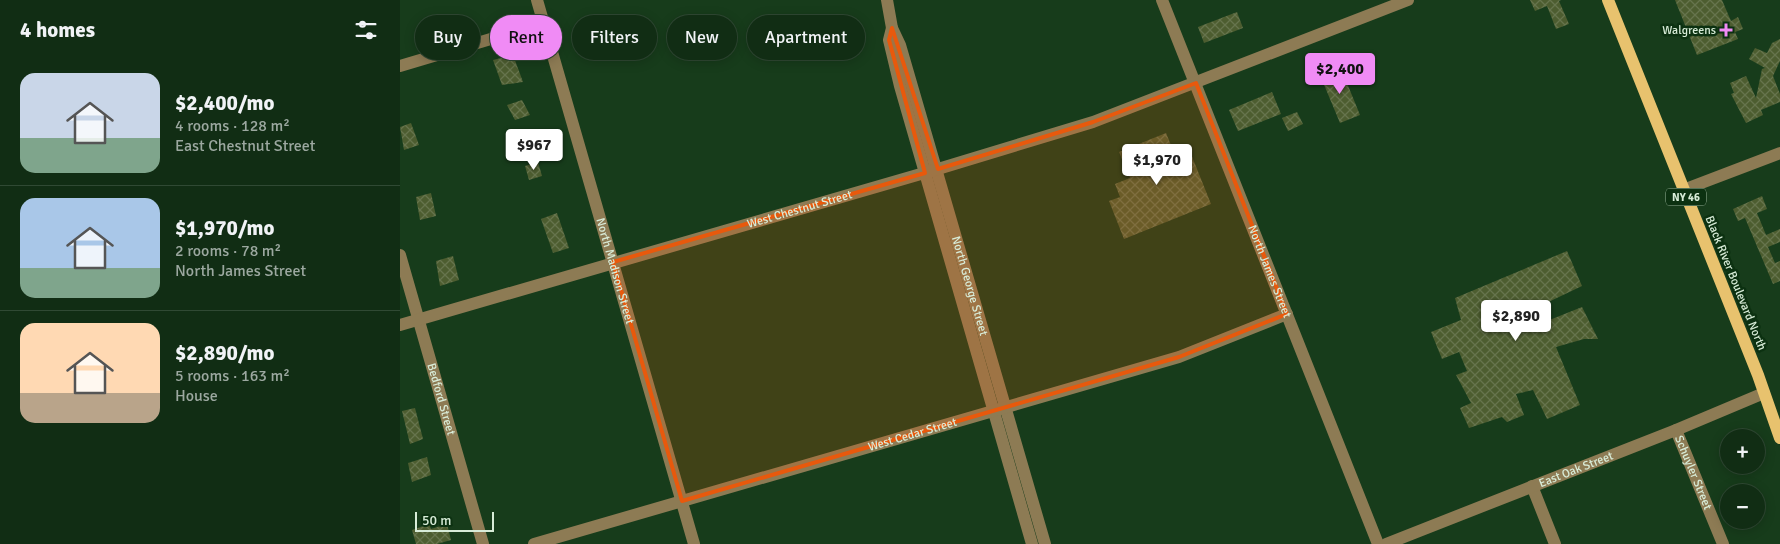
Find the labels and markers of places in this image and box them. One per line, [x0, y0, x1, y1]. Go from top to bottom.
place label: Walgreens [1662, 23, 1716, 38]
marker: Walgreens [1720, 24, 1732, 36]
pin: $2,400 [1299, 52, 1381, 95]
pin: $967 [504, 128, 564, 171]
pin: $1,970 [1116, 144, 1198, 186]
pin: $2,890 [1475, 300, 1557, 342]

